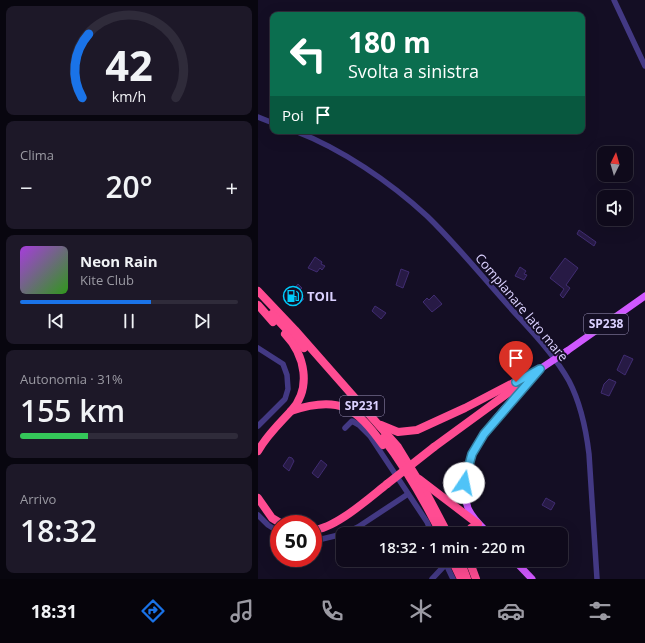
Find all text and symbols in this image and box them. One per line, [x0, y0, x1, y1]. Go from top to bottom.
text: 180 m [348, 23, 431, 61]
icon: left [282, 28, 334, 80]
text: 42 [105, 37, 153, 93]
text: Svolta a sinistra [348, 59, 479, 83]
text: km/h [112, 87, 146, 106]
icon: arrive [312, 104, 334, 126]
text: Poi [282, 105, 304, 125]
text: Clima [20, 146, 54, 164]
north arrow [597, 146, 633, 182]
map controls [597, 146, 633, 226]
text: 20° [105, 166, 153, 207]
text: − [20, 172, 33, 202]
text: + [225, 172, 238, 202]
button: sound [597, 190, 633, 226]
street label: Complanare lato mare [471, 249, 573, 365]
text: Neon Rain [80, 251, 158, 271]
text: Kite Club [80, 271, 134, 289]
fuel station icon: TOIL [282, 285, 304, 307]
place label: TOIL [307, 287, 337, 305]
icon: previous [45, 310, 67, 332]
icon: pause [118, 310, 140, 332]
icon: next [191, 310, 213, 332]
road number: SP238 [584, 314, 628, 334]
pin [499, 341, 533, 382]
icon: arrive [505, 347, 527, 369]
text: Autonomia · 31% [20, 370, 123, 388]
text: 155 km [20, 390, 125, 431]
road number: SP231 [340, 396, 384, 416]
position arrow [443, 462, 485, 504]
text: Arrivo [20, 490, 56, 508]
text: 18:32 [20, 510, 97, 551]
speed limit sign: 50 [270, 515, 322, 567]
text: 18:32 · 1 min · 220 m [379, 537, 525, 557]
icon: directions [139, 597, 167, 625]
icon: music [228, 597, 256, 625]
icon: phone [318, 597, 346, 625]
icon: climate [407, 597, 435, 625]
icon: car [497, 597, 525, 625]
icon: filters [586, 597, 614, 625]
text: 18:31 [31, 599, 77, 623]

